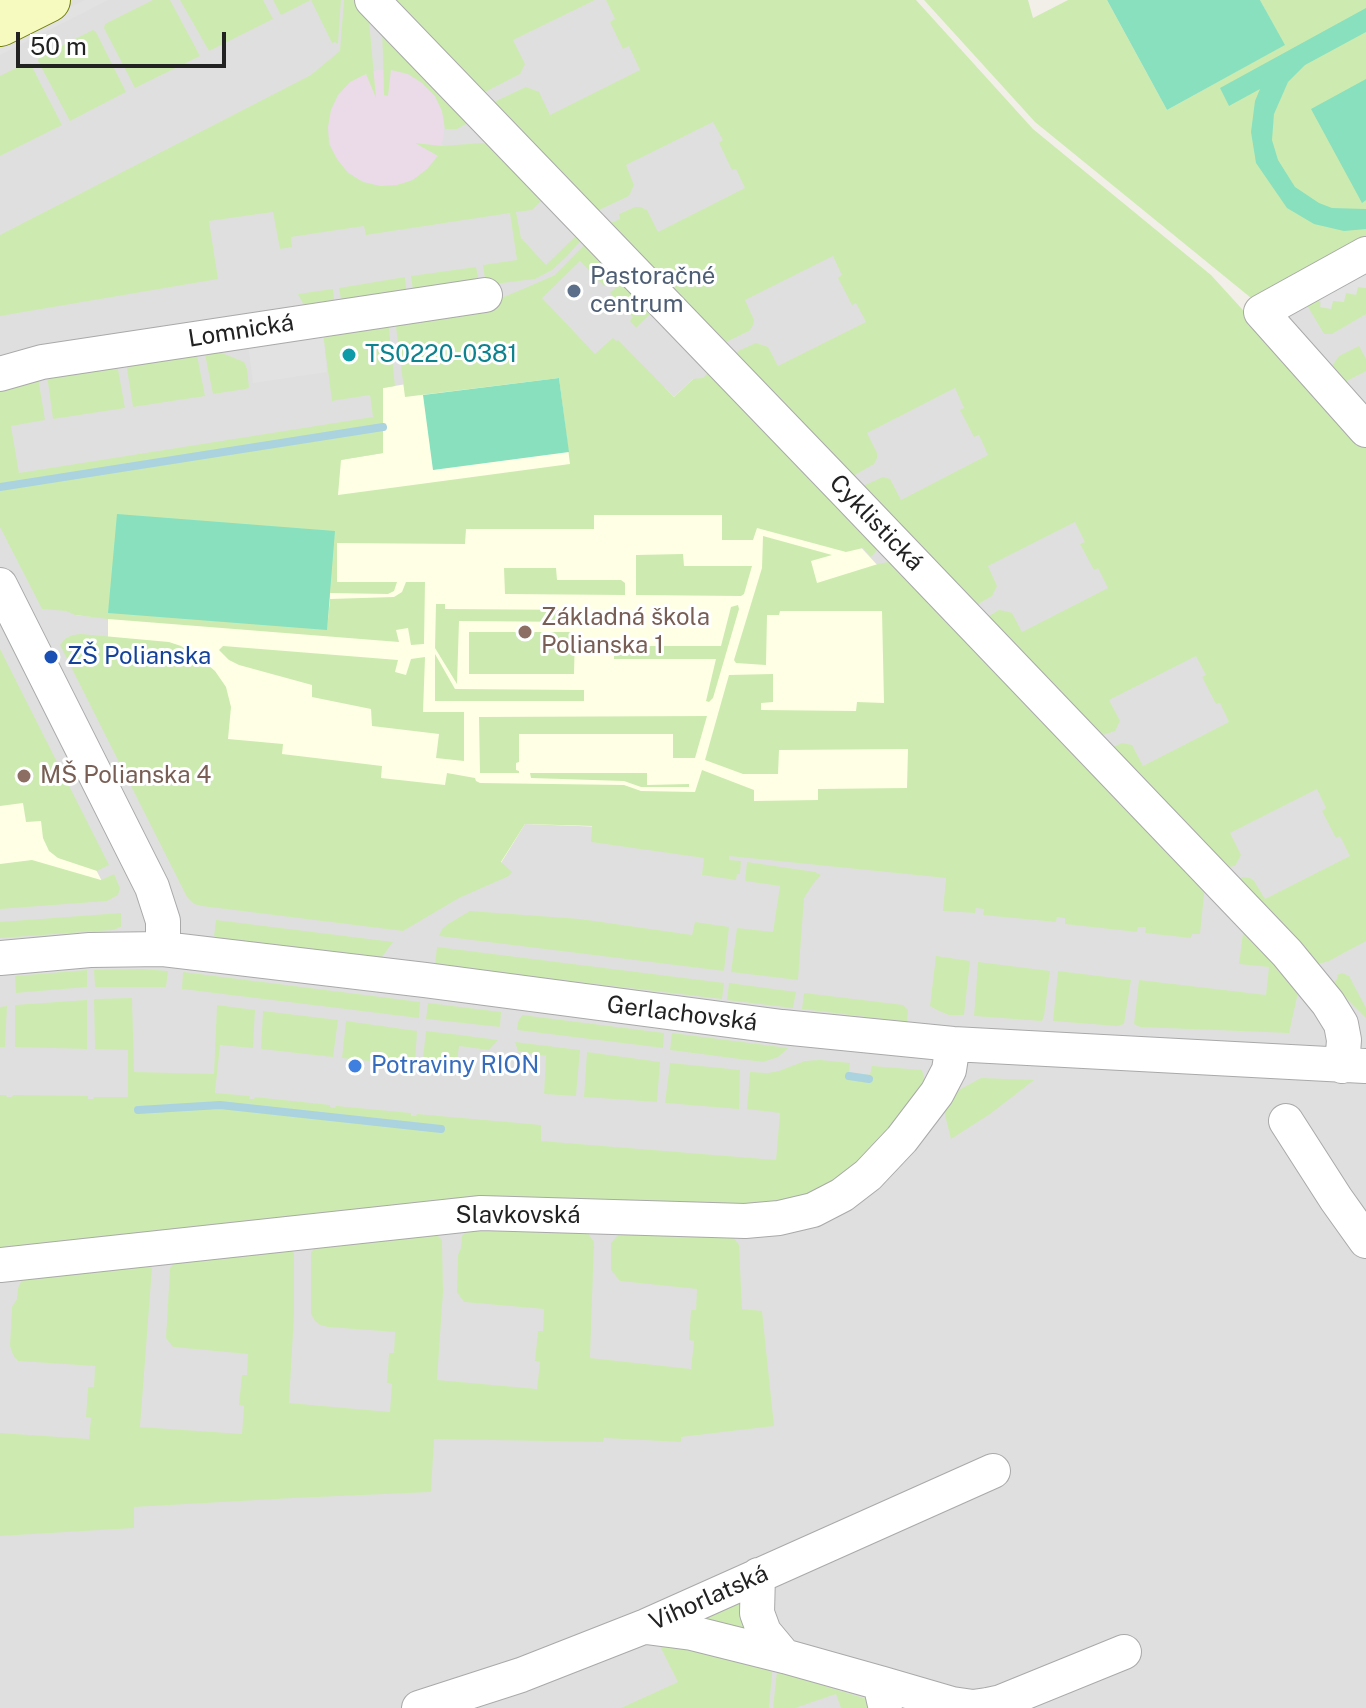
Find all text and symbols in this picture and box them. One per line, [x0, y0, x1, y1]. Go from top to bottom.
scale bar [20, 16, 230, 66]
text: 50 m [30, 32, 87, 60]
place label: Pastoračné centrum [590, 263, 715, 319]
marker: Pastoračné centrum [565, 282, 583, 300]
street label: Lomnická [186, 308, 296, 354]
place label: TS0220-0381 [365, 341, 517, 369]
marker: TS0220-0381 [340, 346, 358, 364]
street label: Cyklistická [823, 469, 929, 577]
place label: Základná škola Polianska 1 [541, 604, 710, 660]
marker: Základná škola Polianska 1 [516, 623, 534, 641]
place label: ZŠ Polianska [67, 643, 211, 671]
marker: ZŠ Polianska [42, 648, 60, 666]
place label: MŠ Polianska 4 [40, 762, 211, 790]
marker: MŠ Polianska 4 [15, 767, 33, 785]
street label: Gerlachovská [605, 990, 759, 1038]
place label: Potraviny RION [371, 1052, 539, 1080]
marker: Potraviny RION [346, 1057, 364, 1075]
street label: Slavkovská [456, 1202, 580, 1230]
street label: Vihorlatská [645, 1559, 773, 1637]

